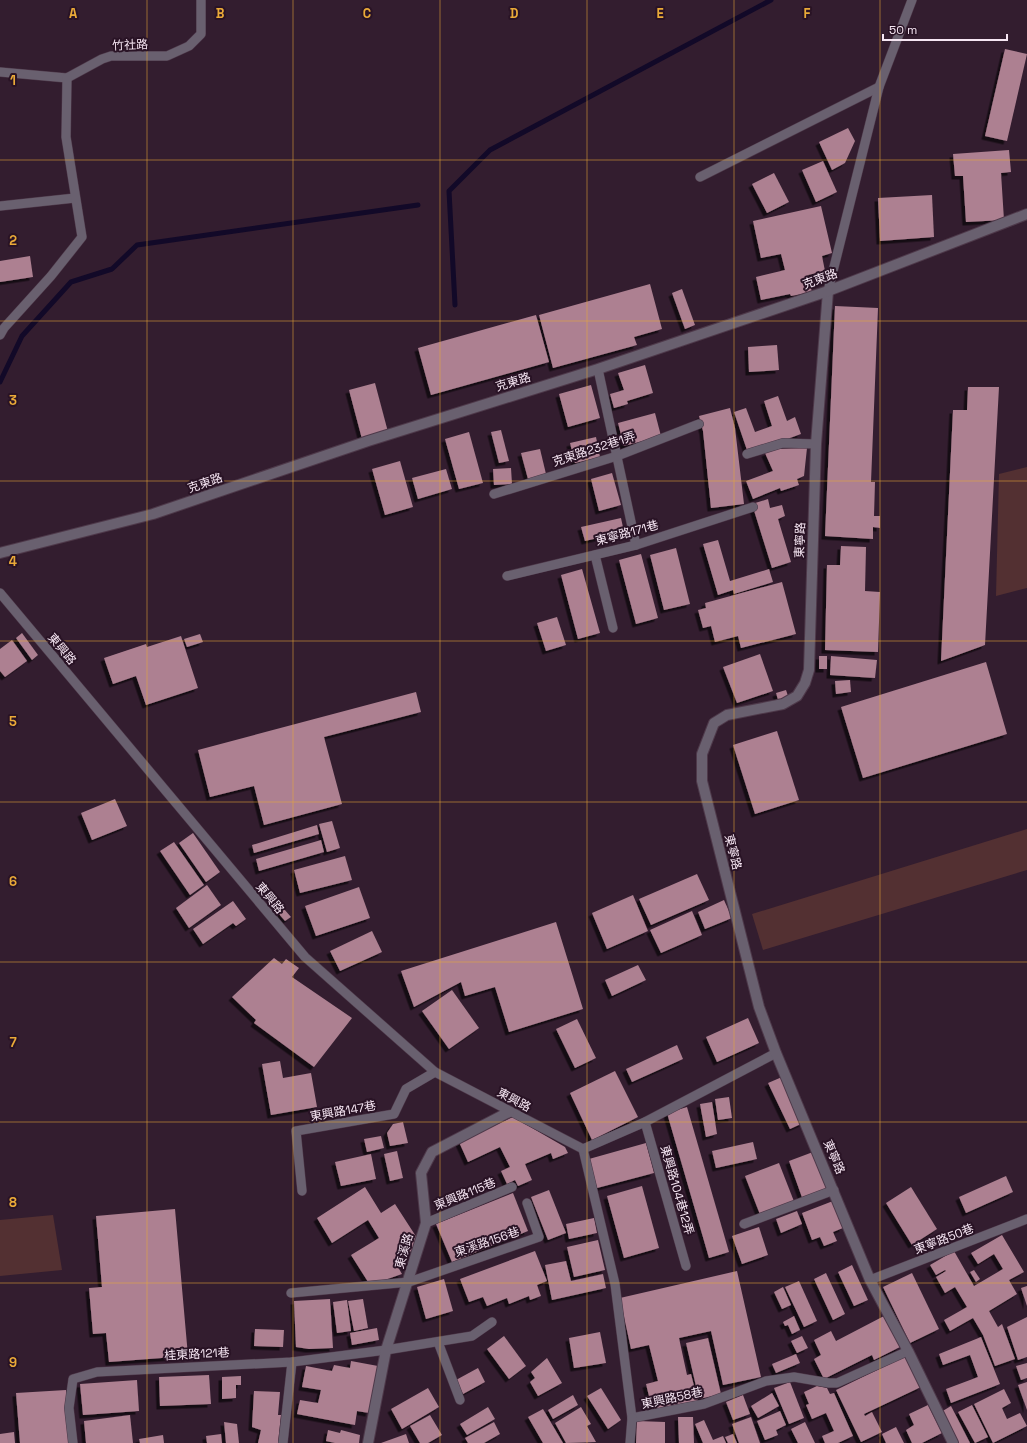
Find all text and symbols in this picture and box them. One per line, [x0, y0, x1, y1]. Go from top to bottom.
text: A [69, 5, 78, 22]
text: B [216, 5, 225, 22]
text: C [363, 5, 371, 22]
text: D [510, 5, 519, 22]
text: E [656, 5, 664, 22]
text: F [804, 5, 811, 22]
scale bar [883, 16, 1007, 42]
text: 50 m [889, 22, 917, 38]
street label: 竹社路 [112, 36, 148, 54]
text: 1 [10, 72, 16, 89]
text: 2 [9, 232, 17, 249]
street label: 克東路 [800, 265, 840, 293]
street label: 克東路 [493, 369, 533, 395]
text: 3 [9, 392, 17, 409]
street label: 克東路232巷1弄 [550, 428, 638, 470]
street label: 克東路 [185, 470, 225, 496]
street label: 東寧路171巷 [594, 517, 660, 549]
street label: 東寧路 [791, 522, 809, 558]
text: 4 [9, 553, 17, 570]
street label: 東興路 [44, 630, 80, 668]
text: 5 [9, 713, 17, 730]
street label: 東寧路 [721, 833, 745, 871]
text: 6 [9, 873, 17, 890]
street label: 東興路 [252, 879, 288, 917]
text: 7 [9, 1034, 17, 1051]
street label: 東興路 [494, 1084, 534, 1116]
street label: 東興路147巷 [309, 1097, 377, 1125]
street label: 東寧路 [820, 1137, 848, 1177]
street label: 東興路104巷12弄 [657, 1143, 697, 1237]
street label: 東興路115巷 [432, 1174, 498, 1214]
text: 8 [9, 1194, 17, 1211]
street label: 東寧路50巷 [912, 1220, 976, 1258]
street label: 東溪路156巷 [452, 1223, 522, 1261]
street label: 東溪路 [391, 1231, 417, 1271]
street label: 桂東路121巷 [164, 1344, 230, 1364]
text: 9 [9, 1354, 17, 1371]
street label: 東興路58巷 [640, 1384, 704, 1412]

